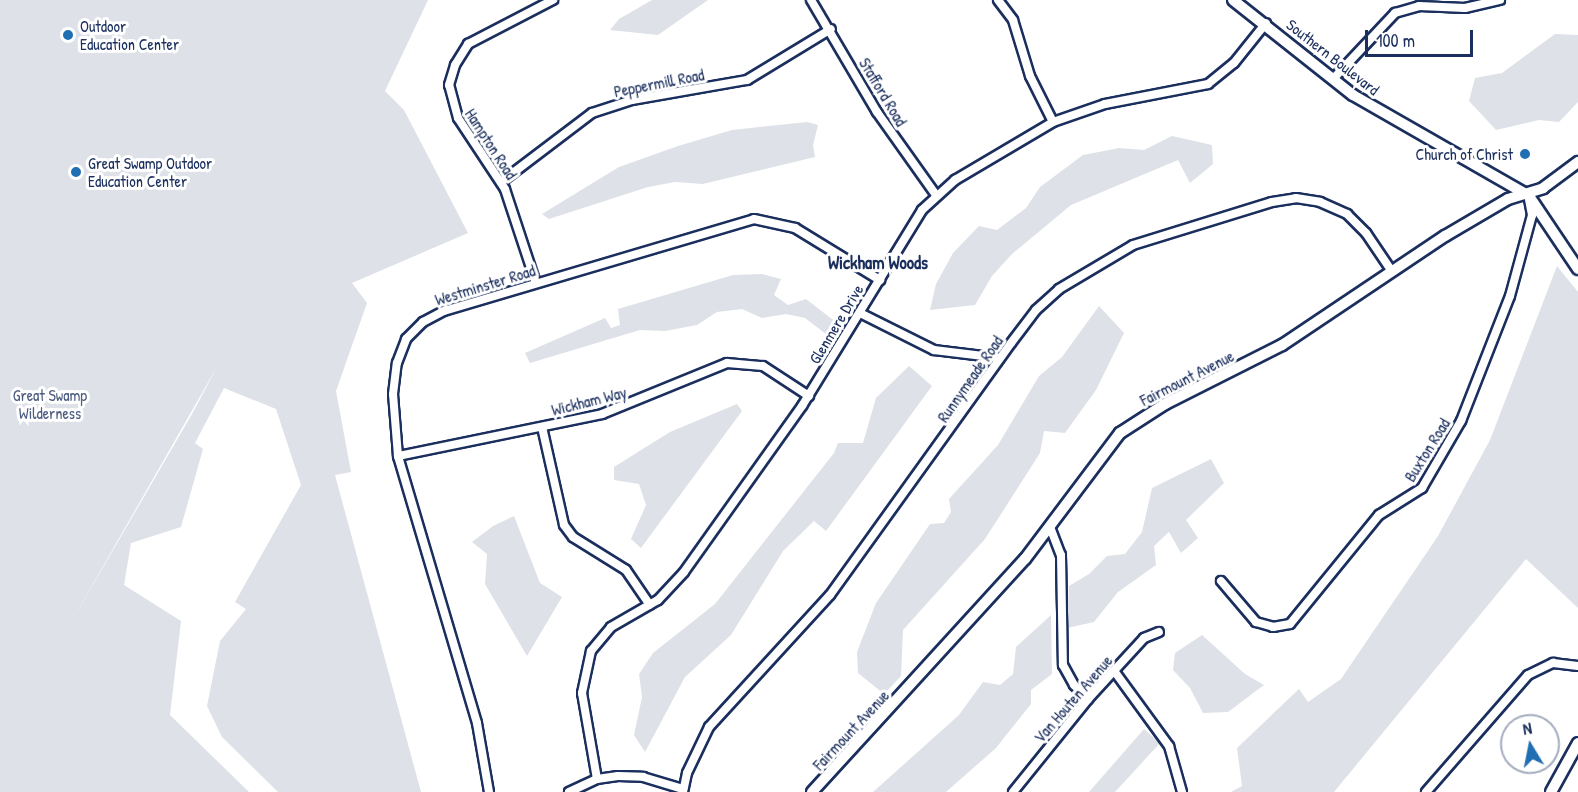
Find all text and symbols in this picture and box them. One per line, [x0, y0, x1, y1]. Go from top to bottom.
street label: Southern Boulevard [1283, 15, 1383, 99]
place label: Outdoor Education Center [80, 16, 179, 54]
scale bar [1368, 18, 1476, 56]
marker: Outdoor Education Center [61, 28, 75, 42]
text: 100 m [1376, 28, 1415, 53]
street label: Stafford Road [855, 54, 911, 130]
street label: Peppermill Road [612, 65, 706, 101]
street label: Hampton Road [461, 105, 521, 183]
place label: Church of Christ [1416, 144, 1513, 164]
marker: Church of Christ [1518, 147, 1532, 161]
place label: Great Swamp Outdoor Education Center [88, 153, 212, 191]
marker: Great Swamp Outdoor Education Center [69, 165, 83, 179]
district label: Wickham Woods [828, 252, 928, 274]
street label: Westminster Road [433, 261, 537, 309]
street label: Glenmere Drive [805, 281, 867, 367]
street label: Runnymeade Road [933, 332, 1007, 426]
street label: Fairmount Avenue [1137, 346, 1237, 410]
street label: Wickham Way [549, 382, 629, 420]
park label: Great Swamp Wilderness [13, 385, 87, 423]
street label: Buxton Road [1400, 415, 1454, 485]
street label: Van Houten Avenue [1030, 651, 1116, 747]
street label: Fairmount Avenue [809, 686, 893, 774]
north arrow [1500, 714, 1560, 774]
text: N [1521, 717, 1533, 740]

